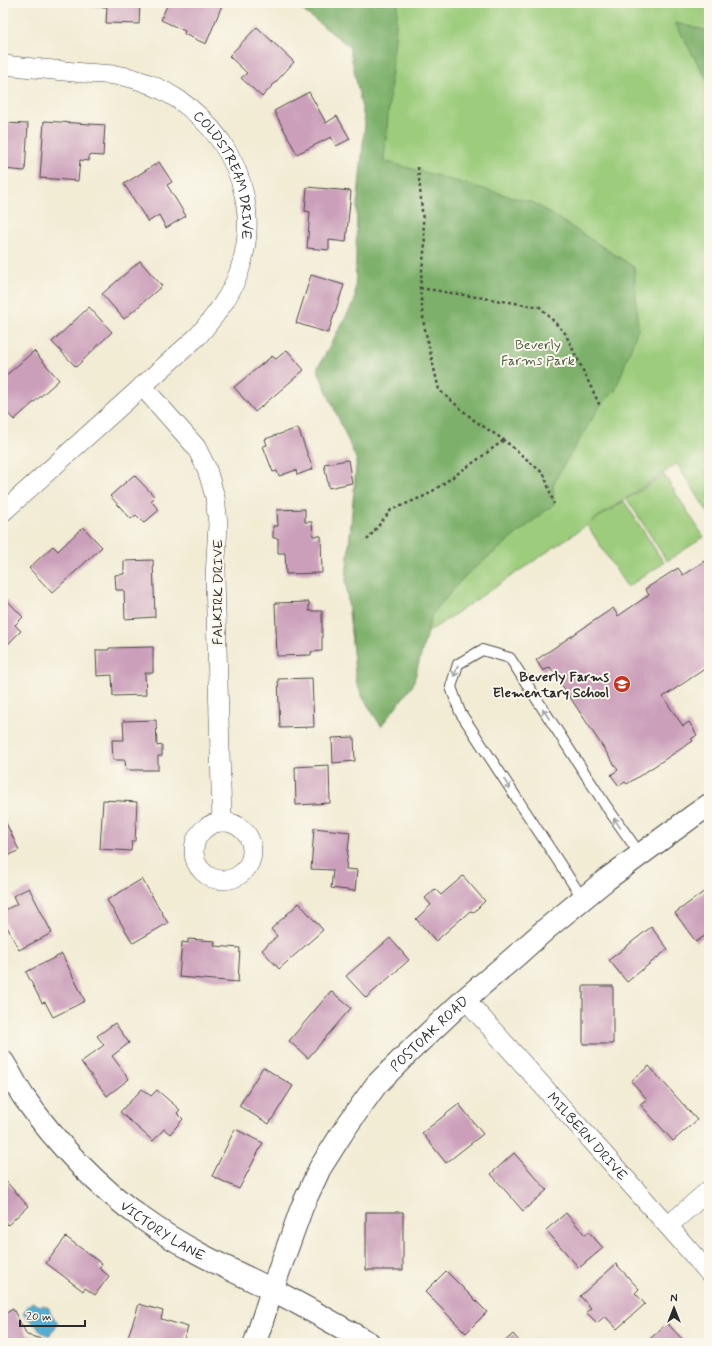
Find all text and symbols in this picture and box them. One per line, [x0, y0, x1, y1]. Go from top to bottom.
street label: COLDSTREAM DRIVE [189, 107, 255, 240]
park label: Beverly Farms Park [501, 336, 575, 370]
street label: FALKIRK DRIVE [209, 539, 227, 645]
one-way arrow [452, 664, 459, 677]
place label: Beverly Farms Elementary School [493, 668, 609, 702]
school or university icon: Beverly Farms Elementary School [612, 674, 632, 694]
one-way arrow [542, 709, 550, 720]
one-way arrow [503, 778, 512, 789]
one-way arrow [613, 817, 621, 828]
street label: POSTOAK ROAD [387, 992, 473, 1076]
street label: MILBERN DRIVE [543, 1089, 631, 1185]
street label: VICTORY LANE [116, 1197, 208, 1265]
north arrow [654, 1288, 694, 1328]
text: N [670, 1292, 678, 1306]
scale bar [20, 1302, 85, 1328]
text: 20 m [26, 1309, 52, 1325]

